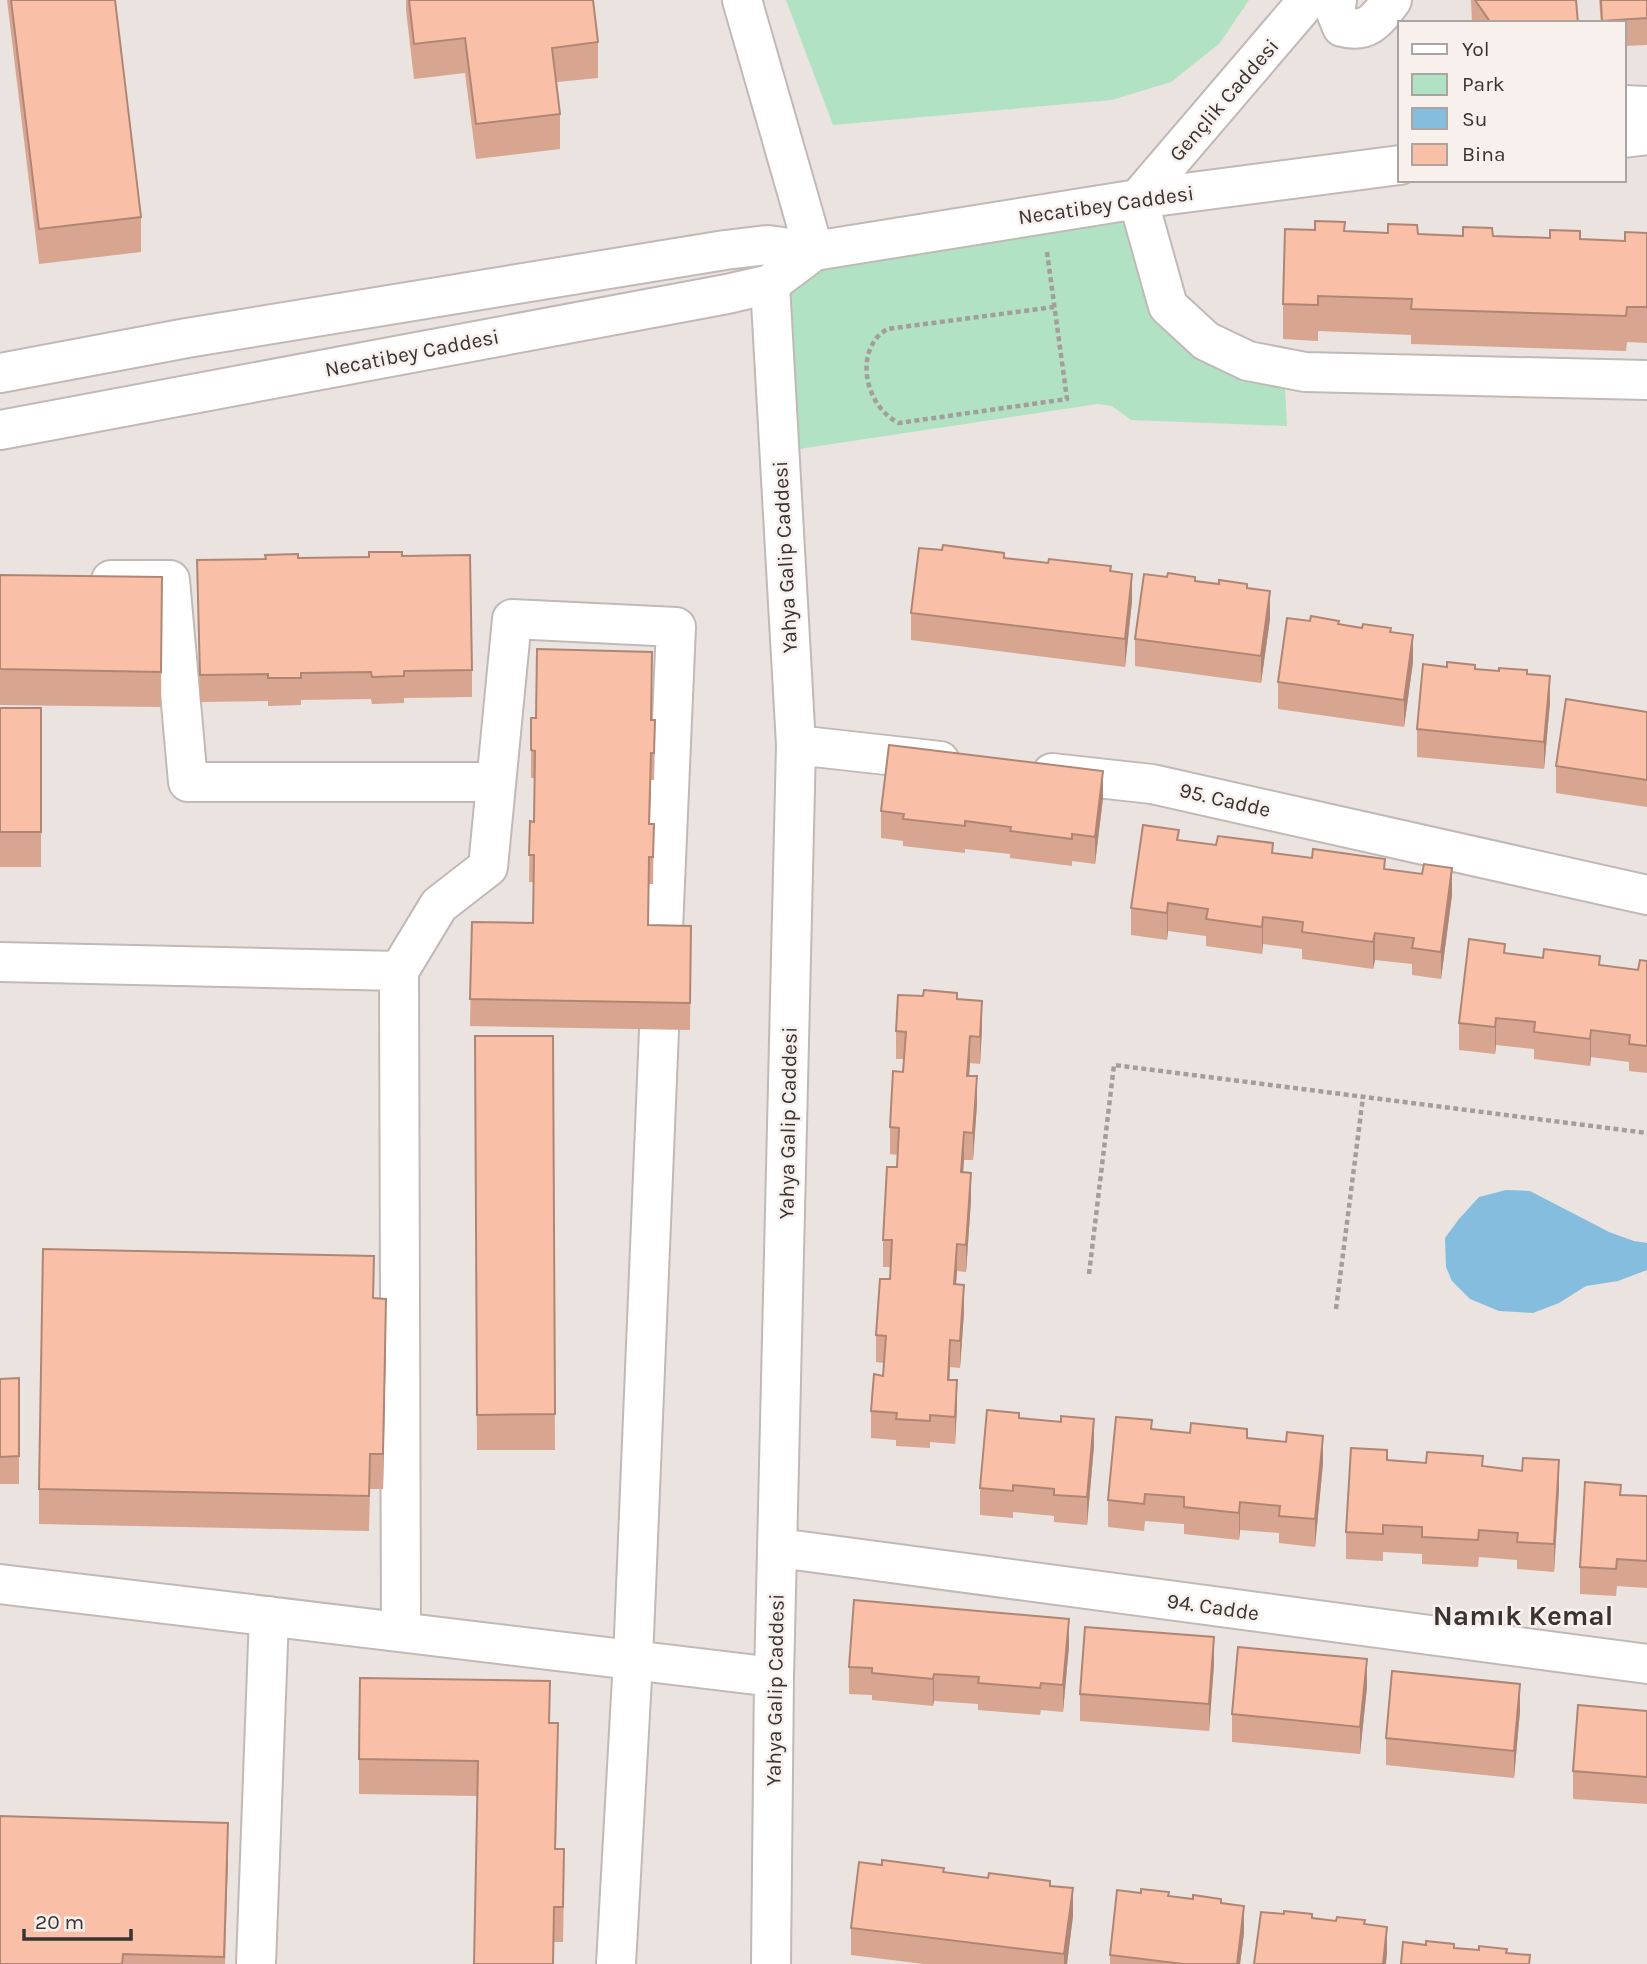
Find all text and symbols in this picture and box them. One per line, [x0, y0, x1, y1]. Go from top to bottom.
legend [1398, 21, 1626, 182]
street label: Gençlik Caddesi [1164, 34, 1284, 166]
text: Yol [1462, 37, 1490, 61]
text: Park [1462, 72, 1505, 96]
text: Su [1462, 107, 1487, 131]
text: Bina [1462, 142, 1506, 166]
street label: Necatibey Caddesi [1017, 181, 1195, 229]
street label: Necatibey Caddesi [323, 324, 501, 382]
street label: Yahya Galip Caddesi [768, 460, 802, 654]
street label: 95. Cadde [1177, 778, 1273, 822]
street label: Yahya Galip Caddesi [774, 1026, 802, 1220]
street label: 94. Cadde [1165, 1589, 1261, 1625]
street label: Yahya Galip Caddesi [761, 1593, 789, 1787]
district label: Namık Kemal [1433, 1599, 1613, 1632]
scale bar [24, 1898, 131, 1942]
text: 20 m [35, 1910, 84, 1934]

